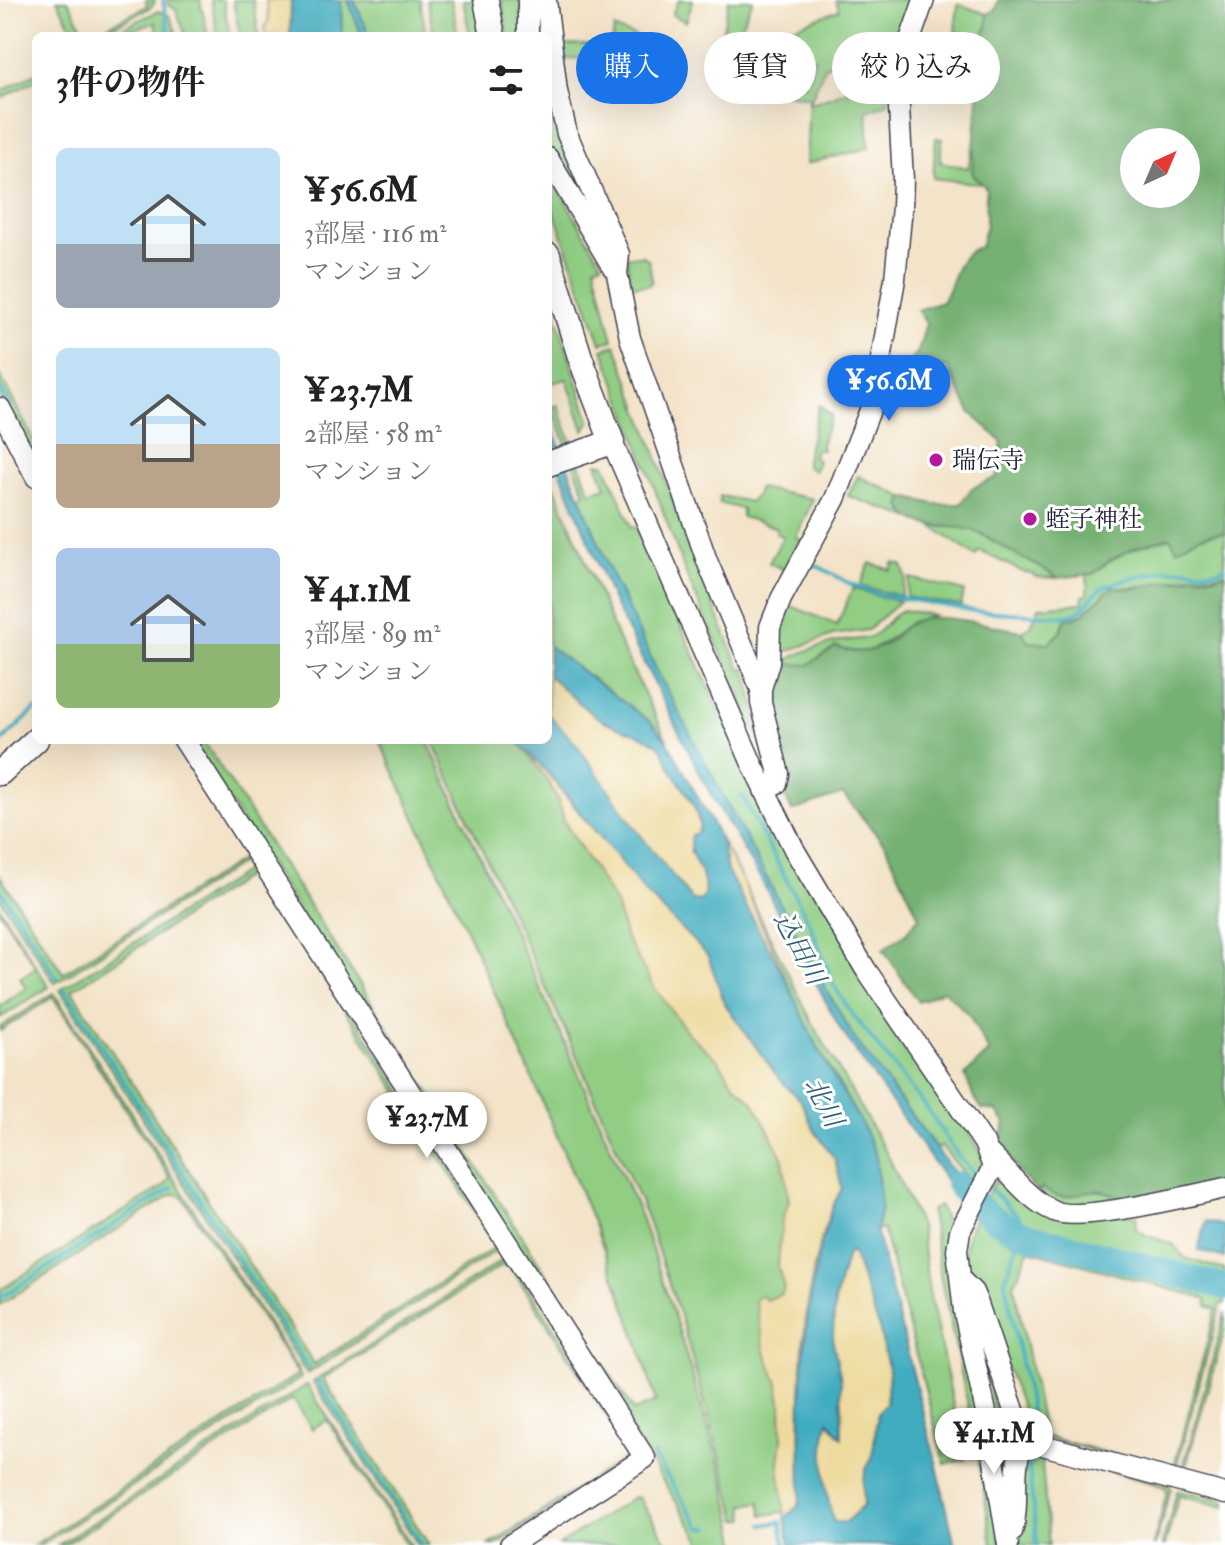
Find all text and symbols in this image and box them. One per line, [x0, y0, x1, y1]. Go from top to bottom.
chip: 購入 [576, 32, 688, 104]
chip: 賃貸 [704, 32, 816, 104]
chip: 絞り込み [832, 32, 1000, 104]
icon: filters [484, 58, 528, 102]
text: 3件の物件 [56, 62, 205, 105]
north arrow [1120, 128, 1200, 208]
map controls [1120, 128, 1200, 208]
text: ¥56.6M [304, 169, 418, 212]
icon: home [120, 180, 216, 276]
text: 3部屋 · 116 m² [304, 218, 447, 250]
text: マンション [304, 256, 433, 288]
pin: ¥56.6M [824, 355, 954, 423]
text: ¥56.6M [845, 365, 933, 397]
text: ¥23.7M [304, 369, 414, 412]
icon: home [120, 380, 216, 476]
text: 2部屋 · 58 m² [304, 418, 442, 450]
place label: 瑞伝寺 [952, 445, 1024, 476]
marker: 瑞伝寺 [927, 451, 945, 469]
text: マンション [304, 456, 433, 488]
place label: 蛭子神社 [1046, 504, 1142, 535]
marker: 蛭子神社 [1021, 510, 1039, 528]
text: ¥41.1M [304, 569, 412, 612]
icon: home [120, 580, 216, 676]
text: 3部屋 · 89 m² [304, 618, 441, 650]
text: マンション [304, 656, 433, 688]
water label: 込田川 [767, 907, 833, 993]
water label: 北川 [797, 1072, 851, 1136]
pin: ¥23.7M [362, 1092, 492, 1160]
text: ¥23.7M [385, 1102, 469, 1134]
pin: ¥41.1M [929, 1408, 1059, 1476]
text: ¥41.1M [953, 1418, 1035, 1450]

